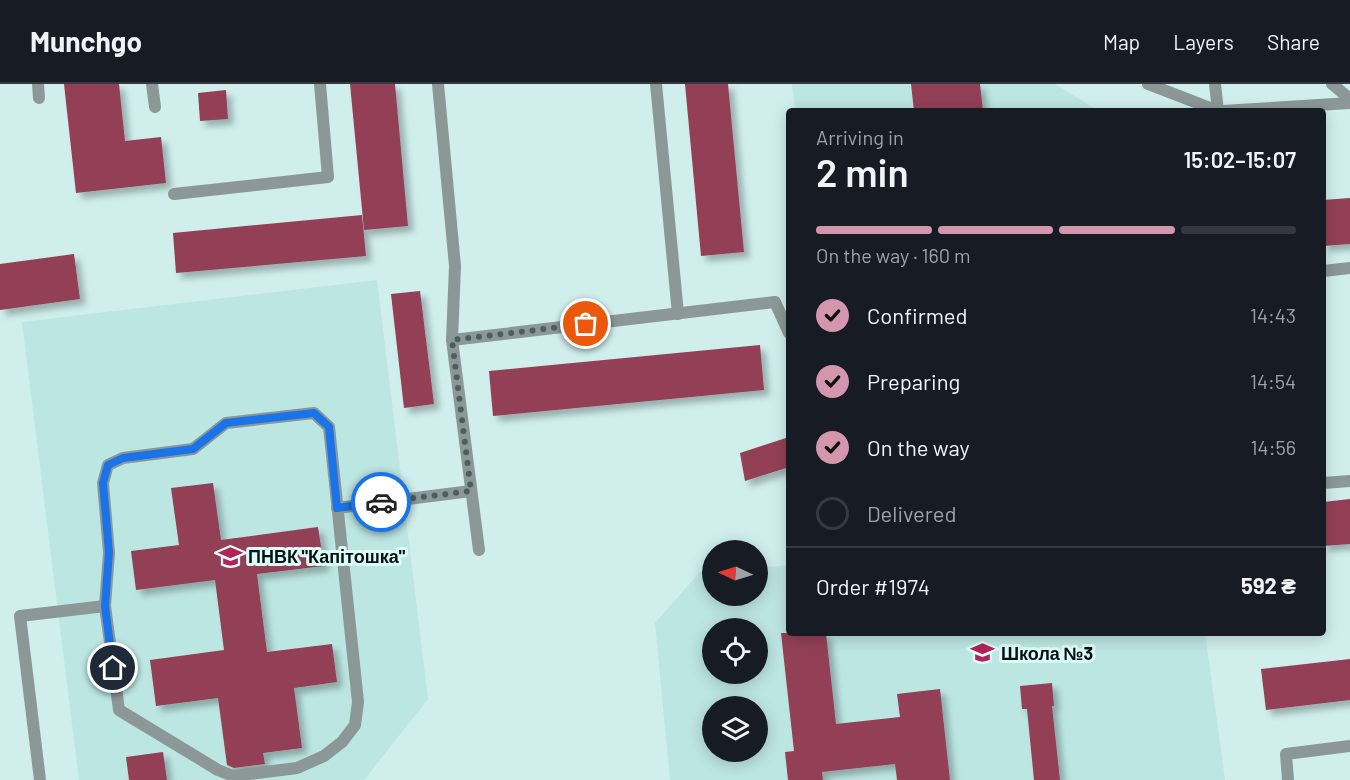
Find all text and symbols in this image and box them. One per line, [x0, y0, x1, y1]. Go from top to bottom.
text: Munchgo [30, 24, 142, 58]
text: Map [1103, 29, 1140, 54]
text: Layers [1173, 29, 1234, 54]
text: Share [1267, 29, 1320, 54]
text: Arriving in [816, 125, 904, 149]
text: 15:02–15:07 [1183, 146, 1296, 172]
text: 2 min [816, 148, 909, 195]
text: On the way · 160 m [816, 243, 971, 267]
pin [560, 298, 611, 349]
icon: check [816, 299, 849, 332]
text: Confirmed [867, 302, 967, 328]
text: 14:43 [1250, 303, 1296, 327]
icon: bag [569, 307, 602, 340]
icon: check [816, 365, 849, 398]
text: Preparing [867, 368, 960, 394]
text: 14:54 [1250, 369, 1296, 393]
icon: check [816, 431, 849, 464]
text: On the way [867, 434, 970, 460]
text: 14:56 [1251, 435, 1296, 459]
courier [351, 472, 411, 532]
icon: car [365, 486, 398, 519]
text: Delivered [867, 500, 956, 526]
north arrow [702, 540, 768, 606]
map controls [702, 540, 768, 762]
school or university icon: ПНВК "Капітошка" [217, 543, 243, 569]
place label: ПНВК "Капітошка" [248, 545, 406, 567]
text: 592 ₴ [1241, 572, 1296, 598]
text: Order #1974 [816, 573, 930, 599]
button: locate [702, 618, 768, 684]
school or university icon: Школа №3 [970, 640, 996, 666]
pin [87, 642, 138, 693]
place label: Школа №3 [1001, 642, 1093, 664]
icon: home [96, 651, 129, 684]
button: layers [702, 696, 768, 762]

